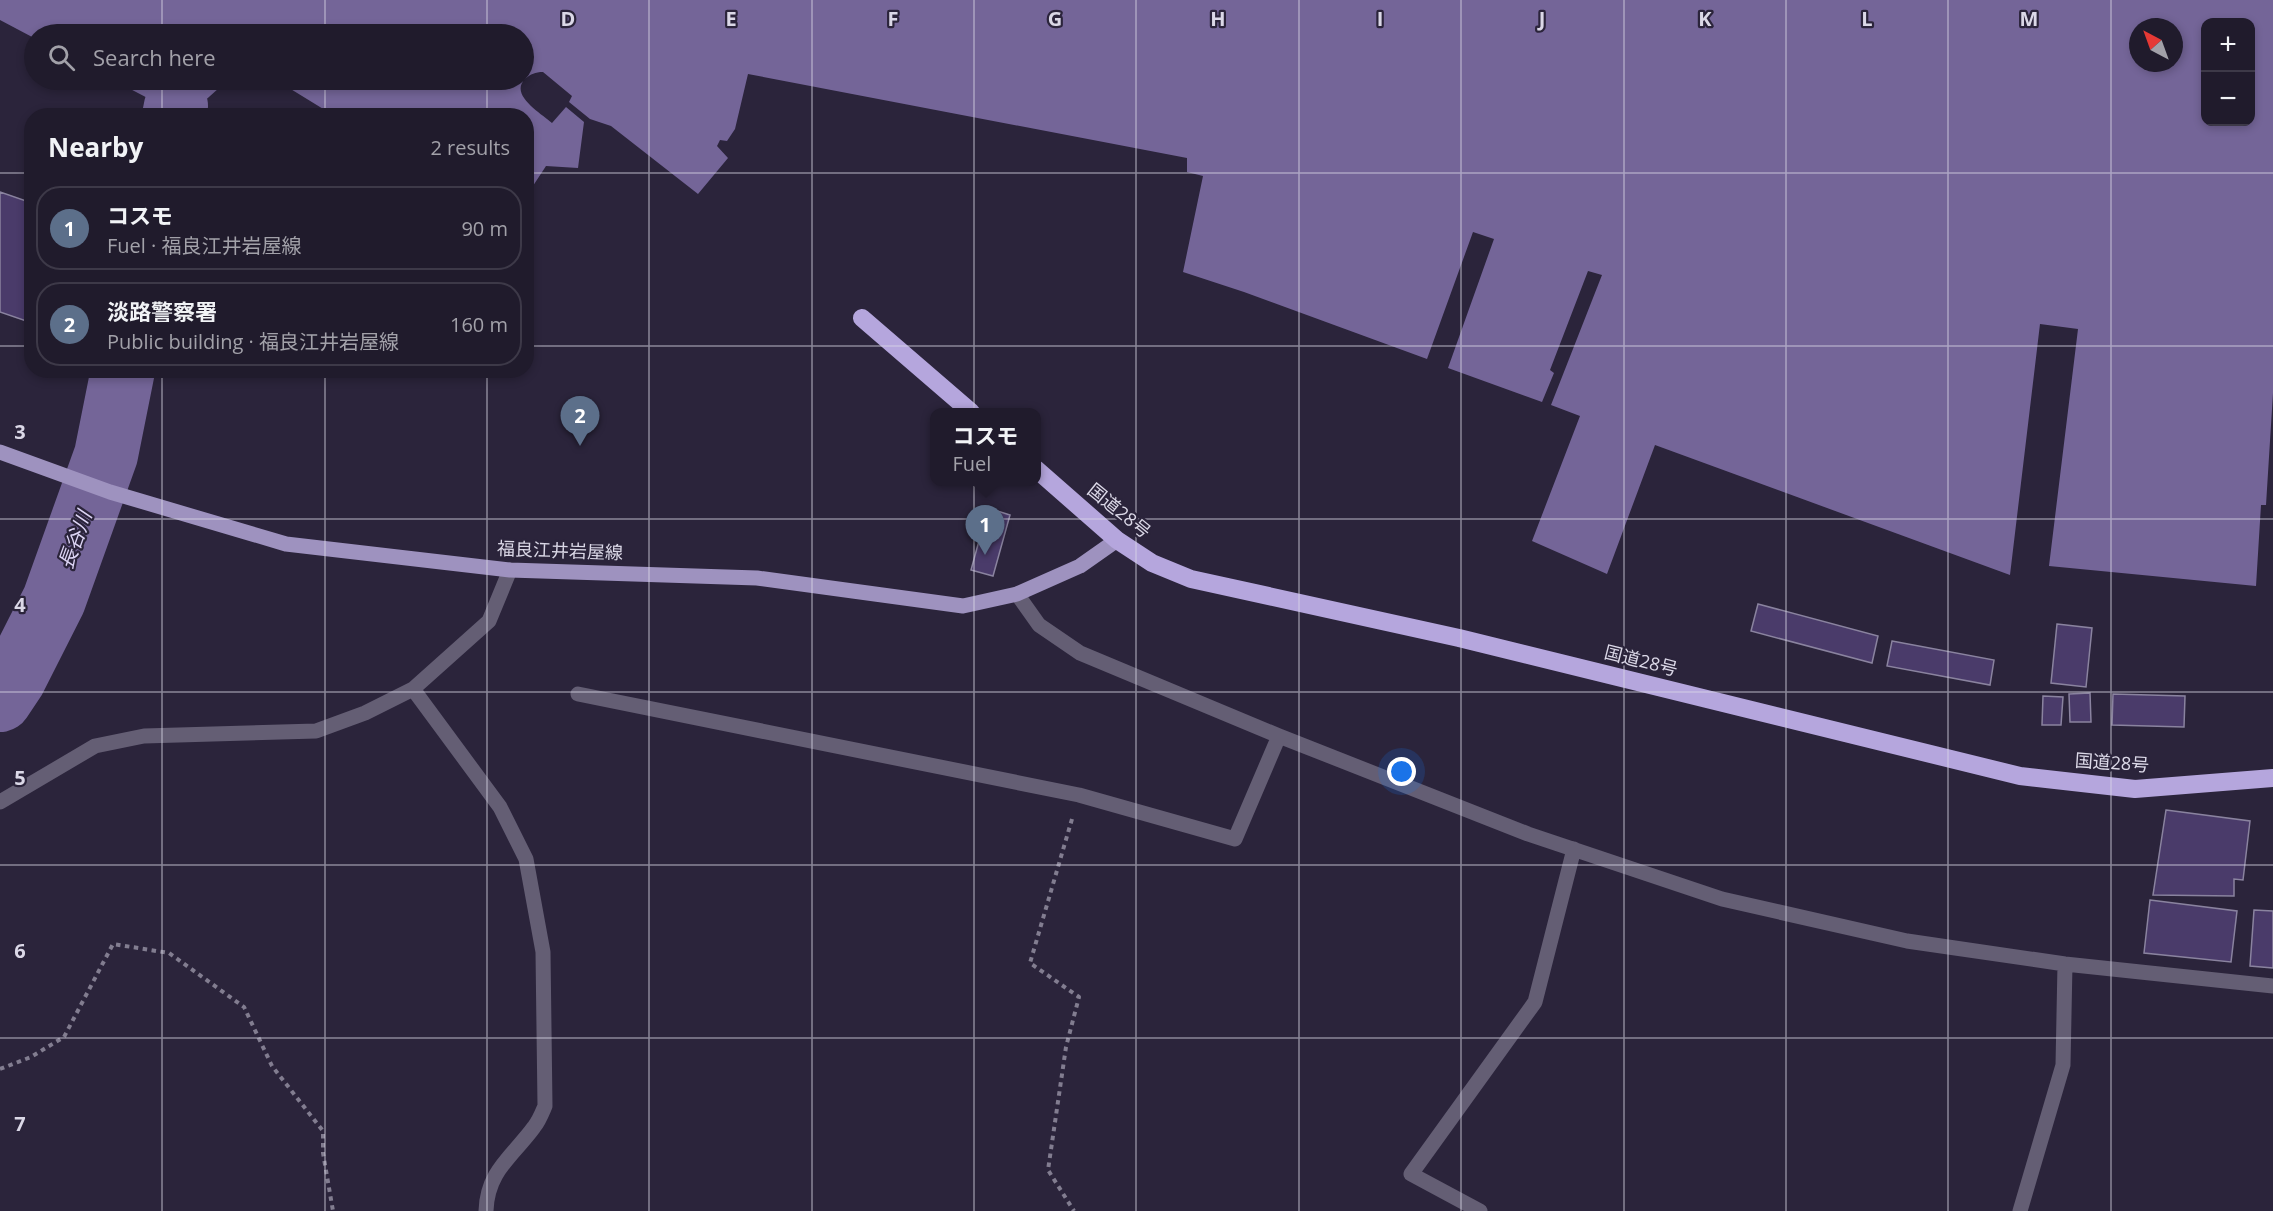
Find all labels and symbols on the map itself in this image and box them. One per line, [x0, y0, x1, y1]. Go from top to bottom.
text: D [561, 5, 575, 32]
text: E [725, 5, 737, 32]
text: F [888, 5, 898, 32]
text: G [1048, 5, 1062, 32]
text: H [1210, 5, 1226, 32]
text: I [1377, 5, 1383, 32]
text: J [1537, 5, 1545, 32]
text: K [1698, 5, 1712, 32]
text: L [1861, 5, 1873, 32]
text: M [2020, 5, 2038, 32]
north arrow [2129, 18, 2183, 72]
pin: 2 [560, 396, 600, 446]
text: 3 [14, 418, 26, 445]
street label: 国道28号 [1083, 477, 1156, 543]
water label: 長谷川 [52, 505, 98, 573]
pin: 1 [966, 506, 1004, 555]
street label: 福良江井岩屋線 [497, 536, 623, 564]
text: 4 [14, 591, 26, 618]
street label: 国道28号 [1602, 639, 1680, 681]
street label: 国道28号 [2074, 747, 2150, 777]
your location [1387, 757, 1416, 786]
text: 5 [14, 764, 26, 791]
text: 6 [14, 937, 26, 964]
text: 7 [14, 1110, 26, 1137]

